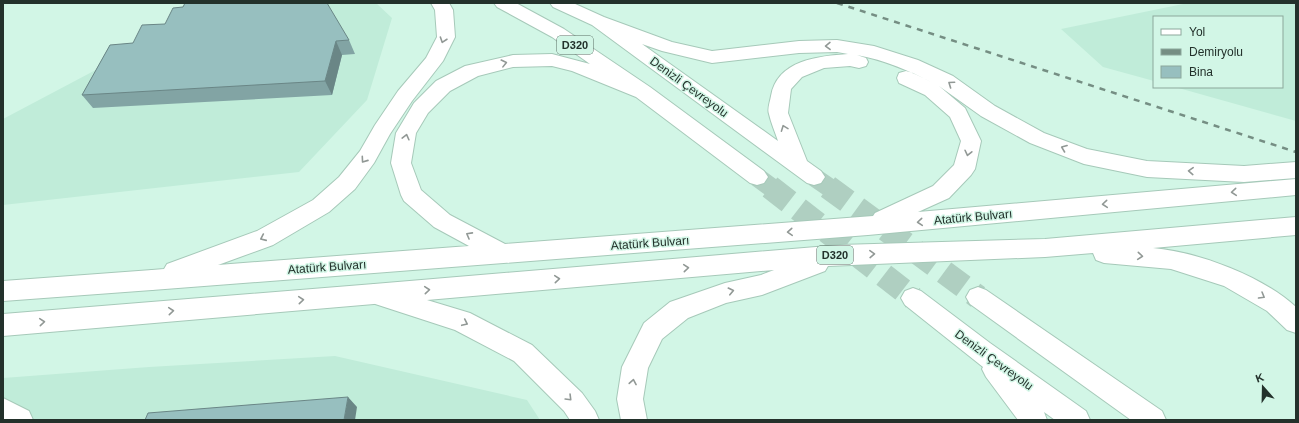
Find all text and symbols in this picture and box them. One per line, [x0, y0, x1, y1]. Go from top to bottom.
legend [1153, 16, 1283, 88]
text: Yol [1189, 25, 1205, 39]
road number: D320 [557, 36, 593, 54]
one-way arrow [439, 37, 448, 44]
one-way arrow [825, 42, 831, 50]
text: Demiryolu [1189, 45, 1243, 59]
street label: Denizli Çevreyolu [647, 54, 731, 120]
one-way arrow [501, 60, 507, 68]
text: Bina [1189, 65, 1213, 79]
one-way arrow [948, 81, 955, 89]
one-way arrow [780, 125, 788, 132]
one-way arrow [401, 134, 409, 141]
one-way arrow [1060, 145, 1067, 153]
one-way arrow [965, 150, 973, 156]
one-way arrow [362, 155, 369, 162]
one-way arrow [1188, 167, 1194, 175]
one-way arrow [1231, 188, 1237, 197]
one-way arrow [1102, 200, 1108, 209]
street label: Atatürk Bulvarı [933, 207, 1013, 227]
one-way arrow [917, 217, 923, 226]
one-way arrow [787, 228, 793, 237]
one-way arrow [260, 233, 267, 241]
one-way arrow [466, 233, 473, 240]
street label: Atatürk Bulvarı [610, 233, 690, 253]
road number: D320 [817, 246, 853, 264]
one-way arrow [869, 250, 875, 258]
one-way arrow [1137, 252, 1143, 261]
street label: Atatürk Bulvarı [287, 257, 367, 277]
one-way arrow [683, 263, 689, 272]
one-way arrow [554, 274, 560, 283]
one-way arrow [424, 285, 430, 294]
one-way arrow [728, 288, 735, 296]
one-way arrow [1258, 292, 1265, 299]
one-way arrow [298, 296, 304, 305]
one-way arrow [168, 307, 174, 316]
one-way arrow [39, 317, 45, 326]
one-way arrow [460, 318, 468, 326]
street label: Denizli Çevreyolu [952, 327, 1036, 393]
north arrow [1243, 367, 1283, 407]
text: K [1254, 371, 1265, 385]
one-way arrow [628, 379, 637, 385]
one-way arrow [564, 393, 572, 401]

